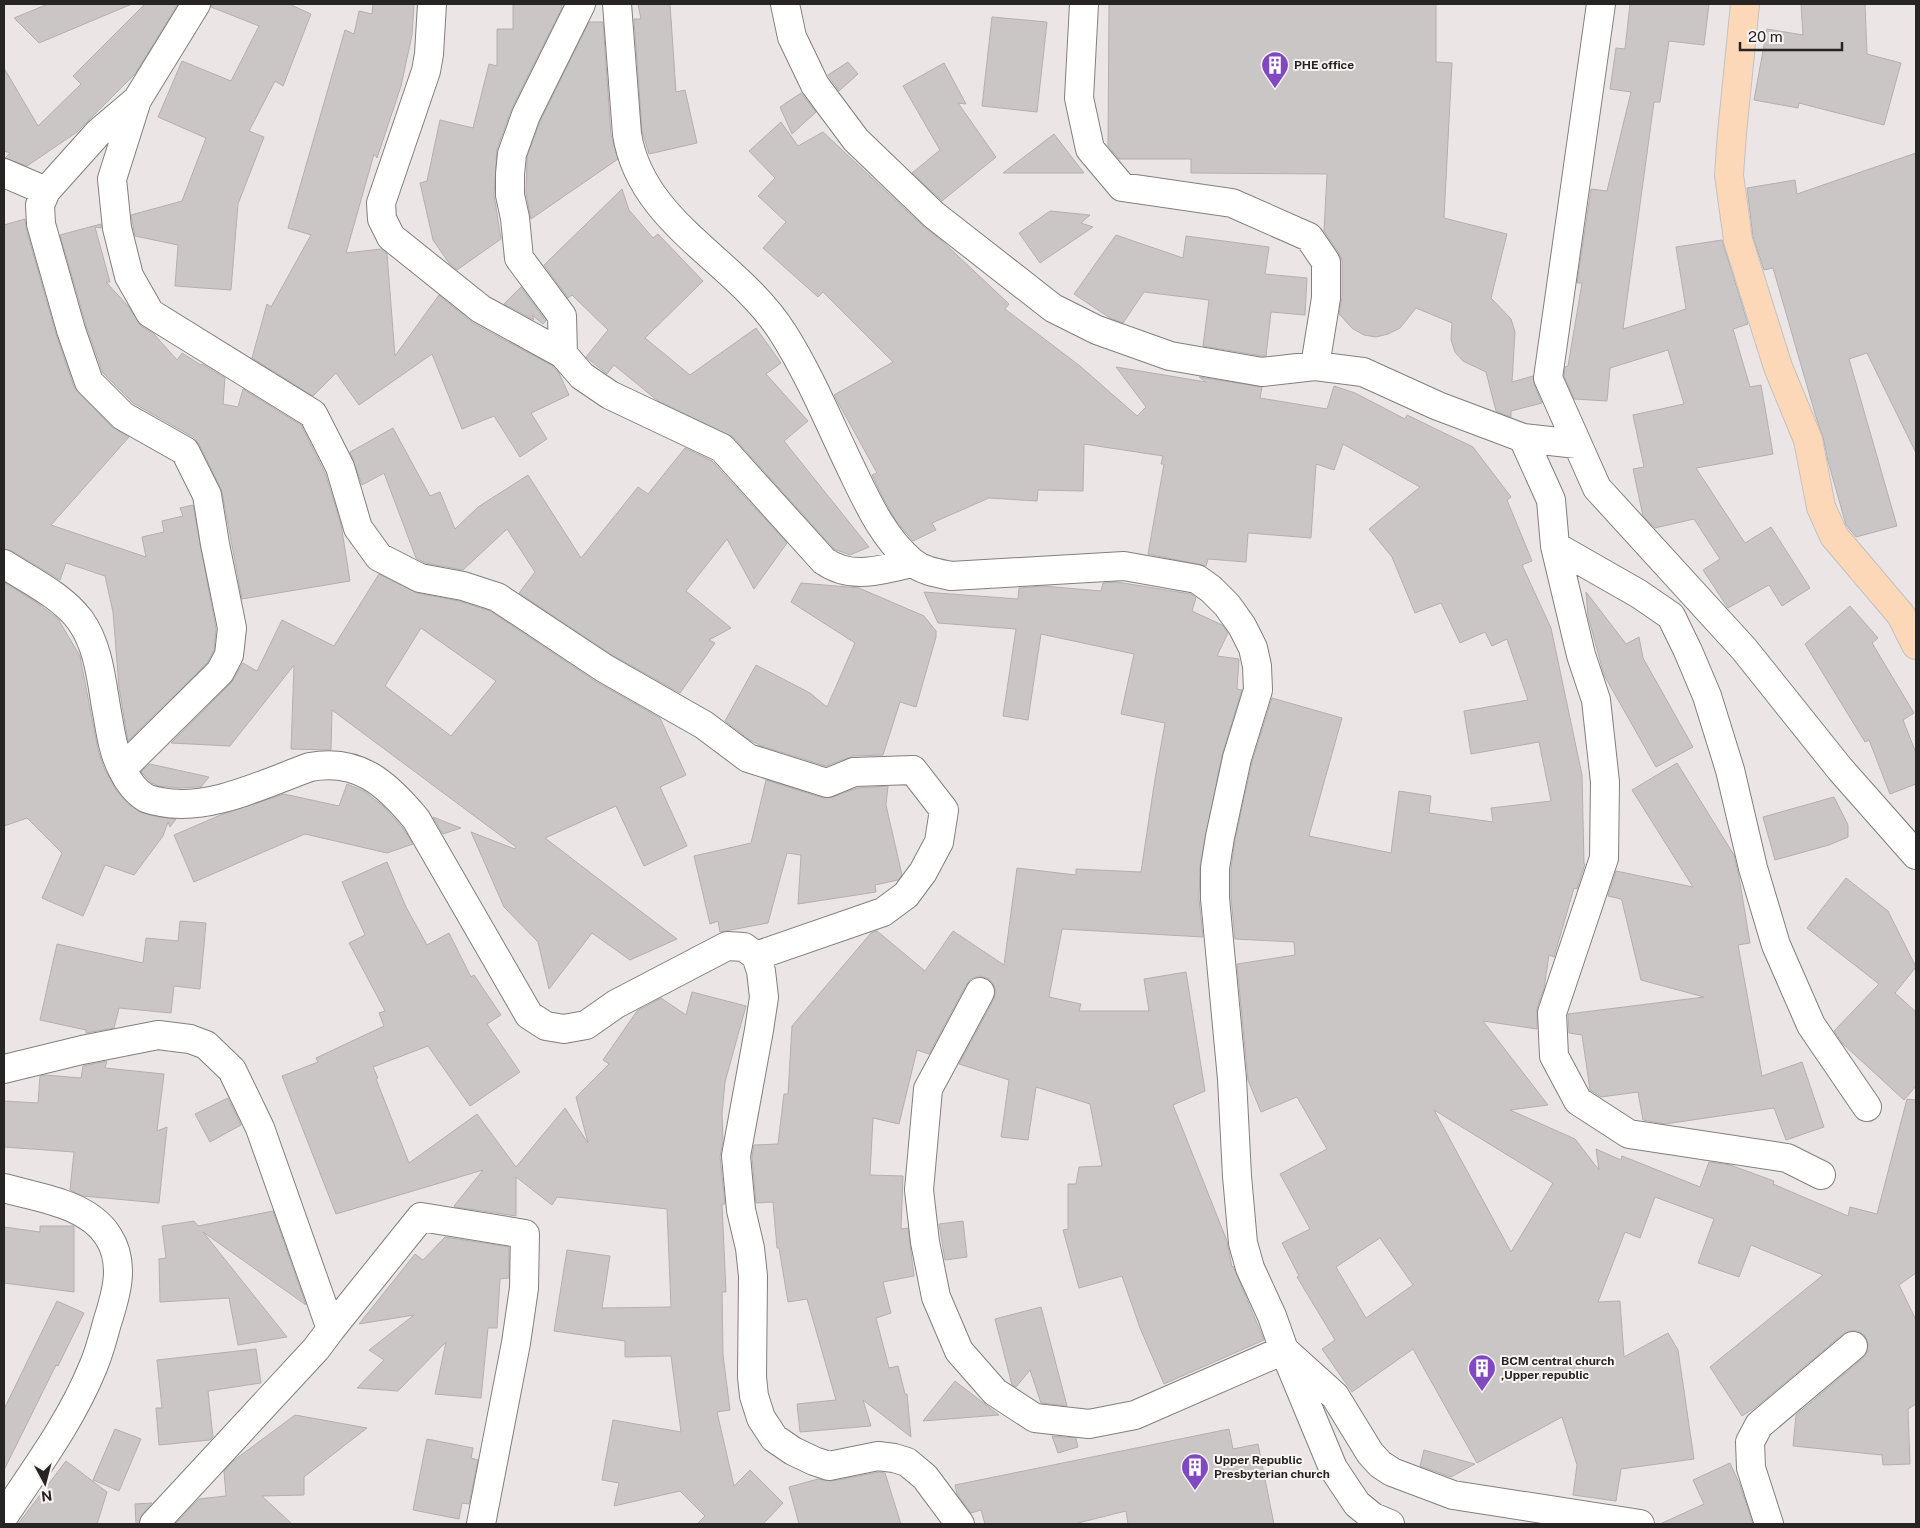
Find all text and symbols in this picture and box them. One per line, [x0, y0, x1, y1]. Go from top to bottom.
scale bar [1740, 20, 1842, 52]
text: 20 m [1748, 28, 1783, 45]
building icon: PHE office [1260, 50, 1290, 89]
place label: PHE office [1294, 58, 1354, 72]
building icon: BCM central church ,Upper republic [1467, 1353, 1497, 1392]
place label: BCM central church ,Upper republic [1501, 1354, 1614, 1382]
building icon: Upper Republic Presbyterian church [1180, 1452, 1210, 1491]
place label: Upper Republic Presbyterian church [1214, 1453, 1330, 1481]
north arrow [20, 1458, 70, 1508]
text: N [40, 1487, 53, 1505]

